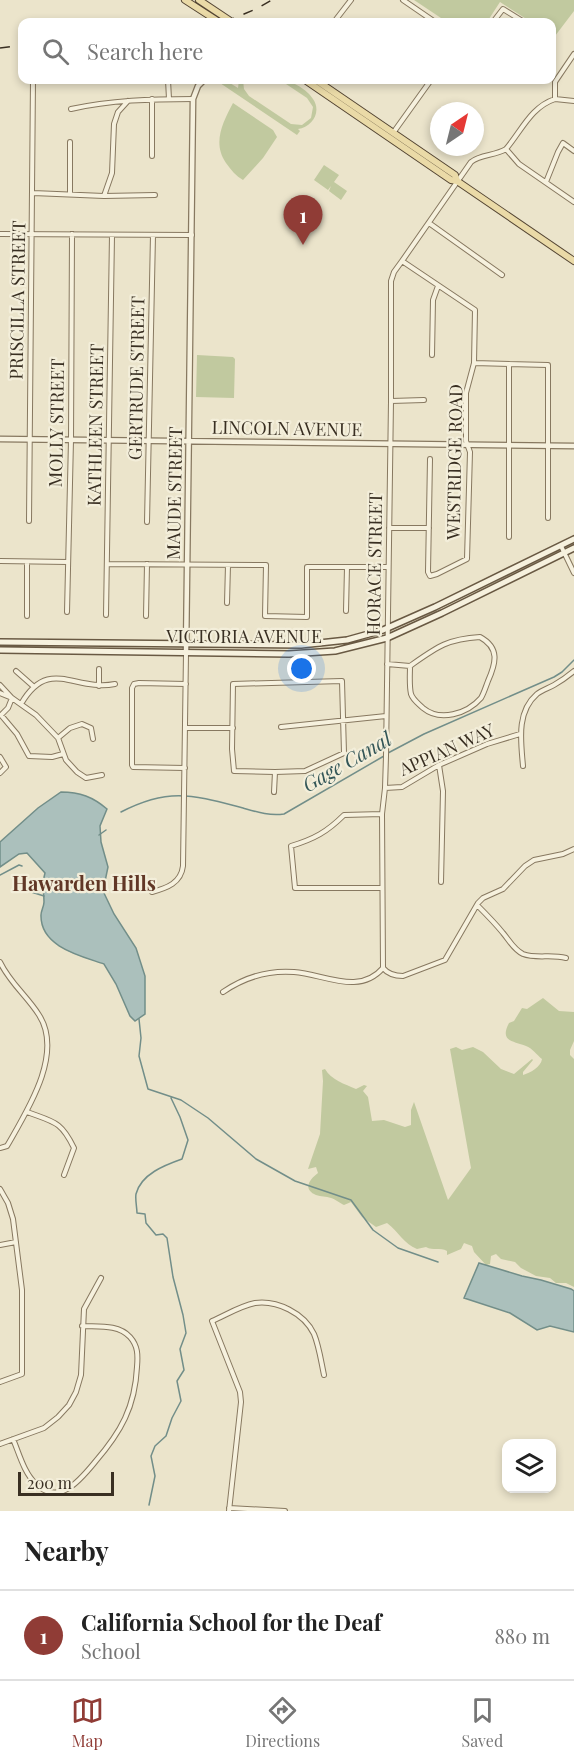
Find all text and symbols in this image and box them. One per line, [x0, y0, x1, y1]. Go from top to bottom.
search box [18, 18, 556, 84]
icon: search [39, 35, 72, 68]
text: Search here [87, 36, 203, 66]
north arrow [430, 102, 484, 156]
pin: 1 [284, 196, 322, 245]
street label: PRISCILLA STREET [4, 220, 30, 380]
street label: GERTRUDE STREET [123, 296, 149, 460]
street label: KATHLEEN STREET [82, 344, 108, 506]
street label: MOLLY STREET [43, 358, 69, 488]
street label: WESTRIDGE ROAD [441, 384, 467, 541]
street label: LINCOLN AVENUE [211, 415, 363, 441]
street label: MAUDE STREET [161, 426, 187, 560]
street label: HORACE STREET [361, 492, 387, 636]
street label: VICTORIA AVENUE [165, 624, 322, 648]
your location [287, 654, 316, 683]
street label: APPIAN WAY [394, 717, 498, 781]
water label: Gage Canal [297, 724, 397, 797]
district label: Hawarden Hills [12, 869, 156, 896]
map controls [502, 1439, 556, 1493]
button: layers [502, 1439, 556, 1493]
scale bar [18, 1469, 114, 1496]
text: 200 m [27, 1472, 72, 1493]
text: Nearby [24, 1533, 109, 1568]
text: California School for the Deaf [81, 1607, 381, 1637]
text: 1 [40, 1622, 47, 1649]
text: 880 m [494, 1622, 550, 1649]
text: School [81, 1637, 141, 1664]
tab: Map [71, 1694, 104, 1751]
tab: Directions [245, 1694, 320, 1751]
tab: Saved [462, 1694, 503, 1751]

